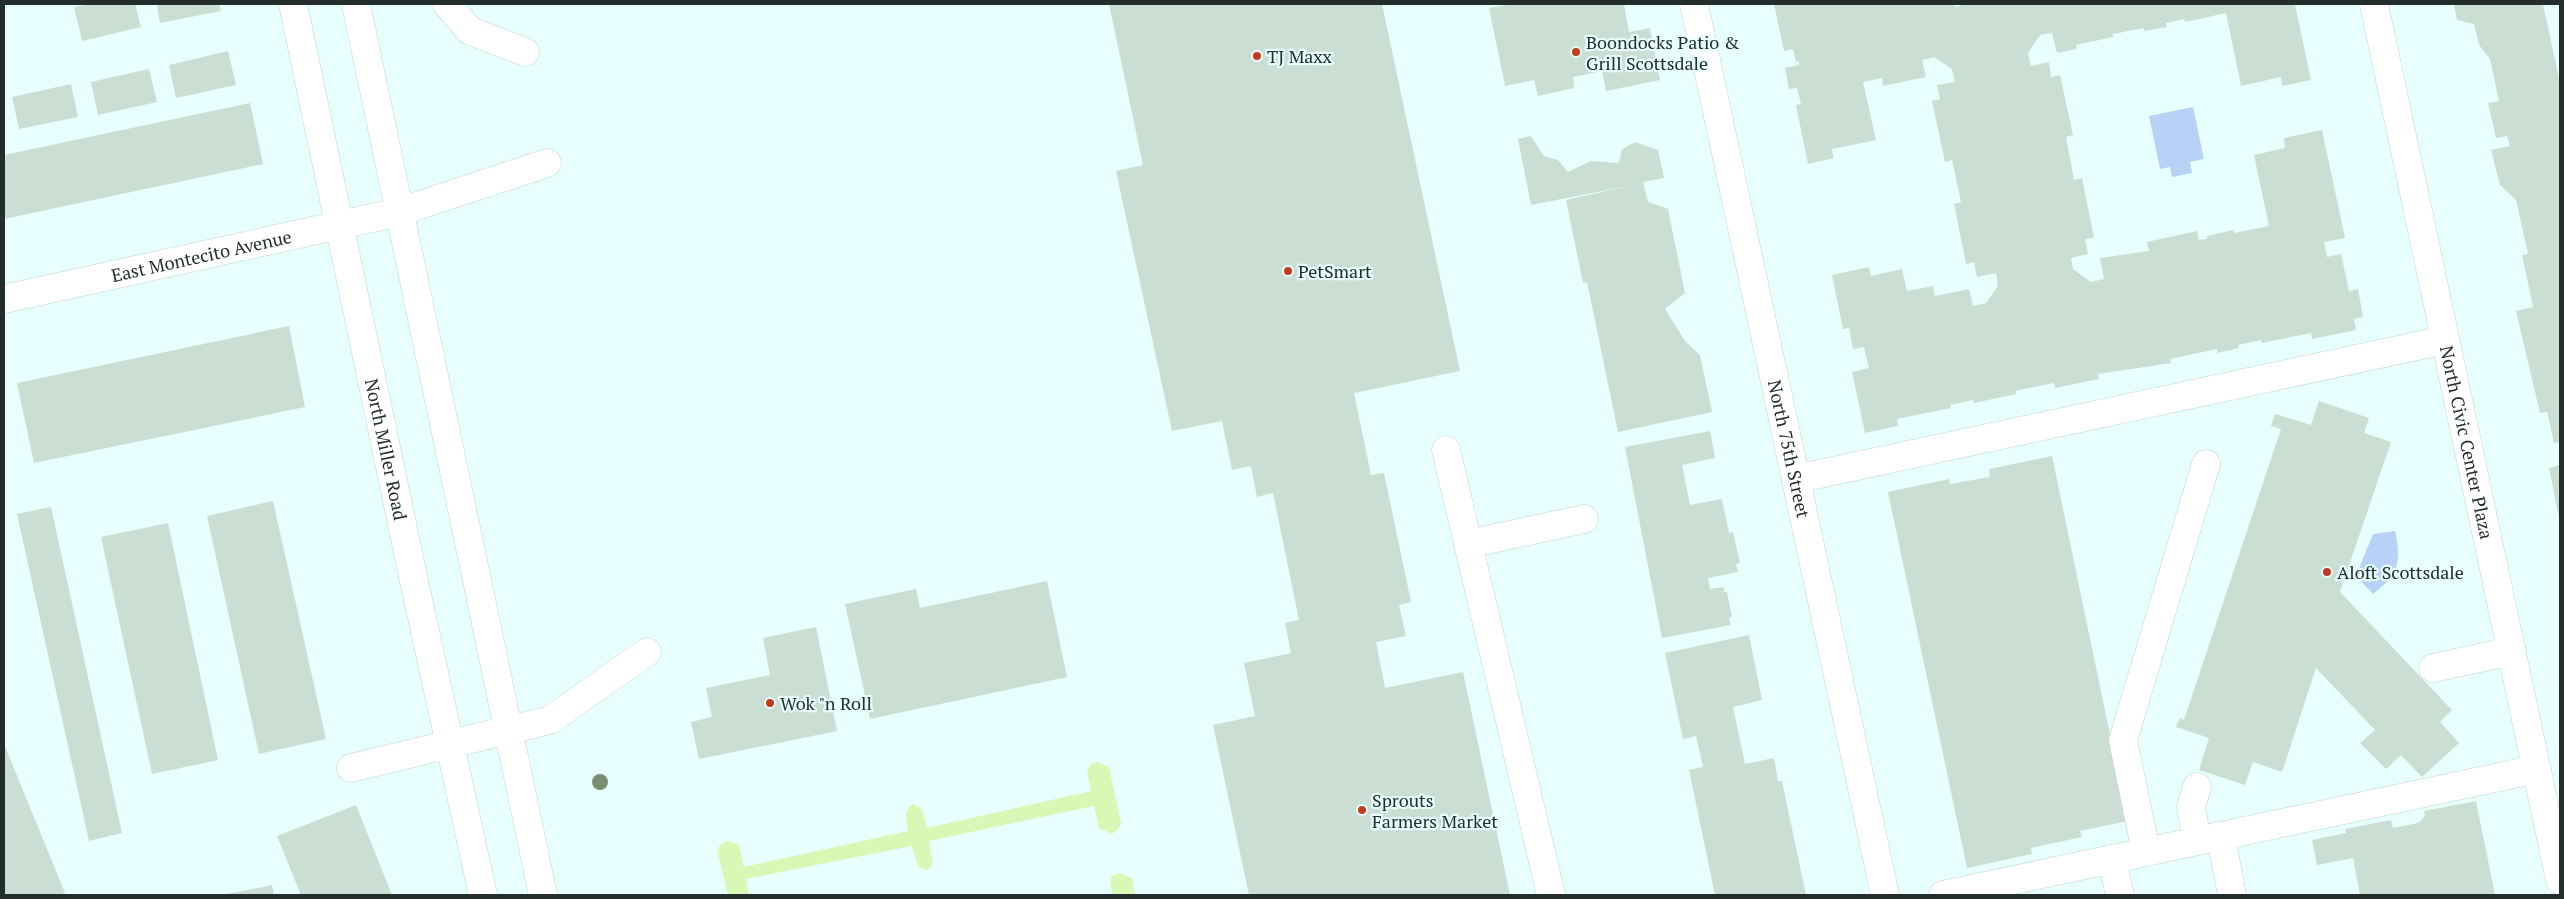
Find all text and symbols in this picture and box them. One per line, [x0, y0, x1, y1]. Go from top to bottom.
place label: Boondocks Patio & Grill Scottsdale [1586, 30, 1740, 75]
place label: TJ Maxx [1267, 44, 1333, 68]
marker: Boondocks Patio & Grill Scottsdale [1570, 46, 1582, 58]
marker: TJ Maxx [1251, 50, 1263, 62]
street label: East Montecito Avenue [109, 224, 294, 287]
place label: PetSmart [1298, 259, 1372, 283]
marker: PetSmart [1282, 265, 1294, 277]
street label: North Civic Center Plaza [2435, 343, 2499, 541]
street label: North Miller Road [360, 376, 413, 522]
street label: North 75th Street [1763, 378, 1816, 520]
place label: Aloft Scottsdale [2337, 560, 2464, 584]
marker: Aloft Scottsdale [2321, 566, 2333, 578]
place label: Wok "n Roll [780, 691, 872, 715]
marker: Wok "n Roll [764, 697, 776, 709]
place label: Sprouts Farmers Market [1372, 788, 1498, 833]
marker: Sprouts Farmers Market [1356, 804, 1368, 816]

